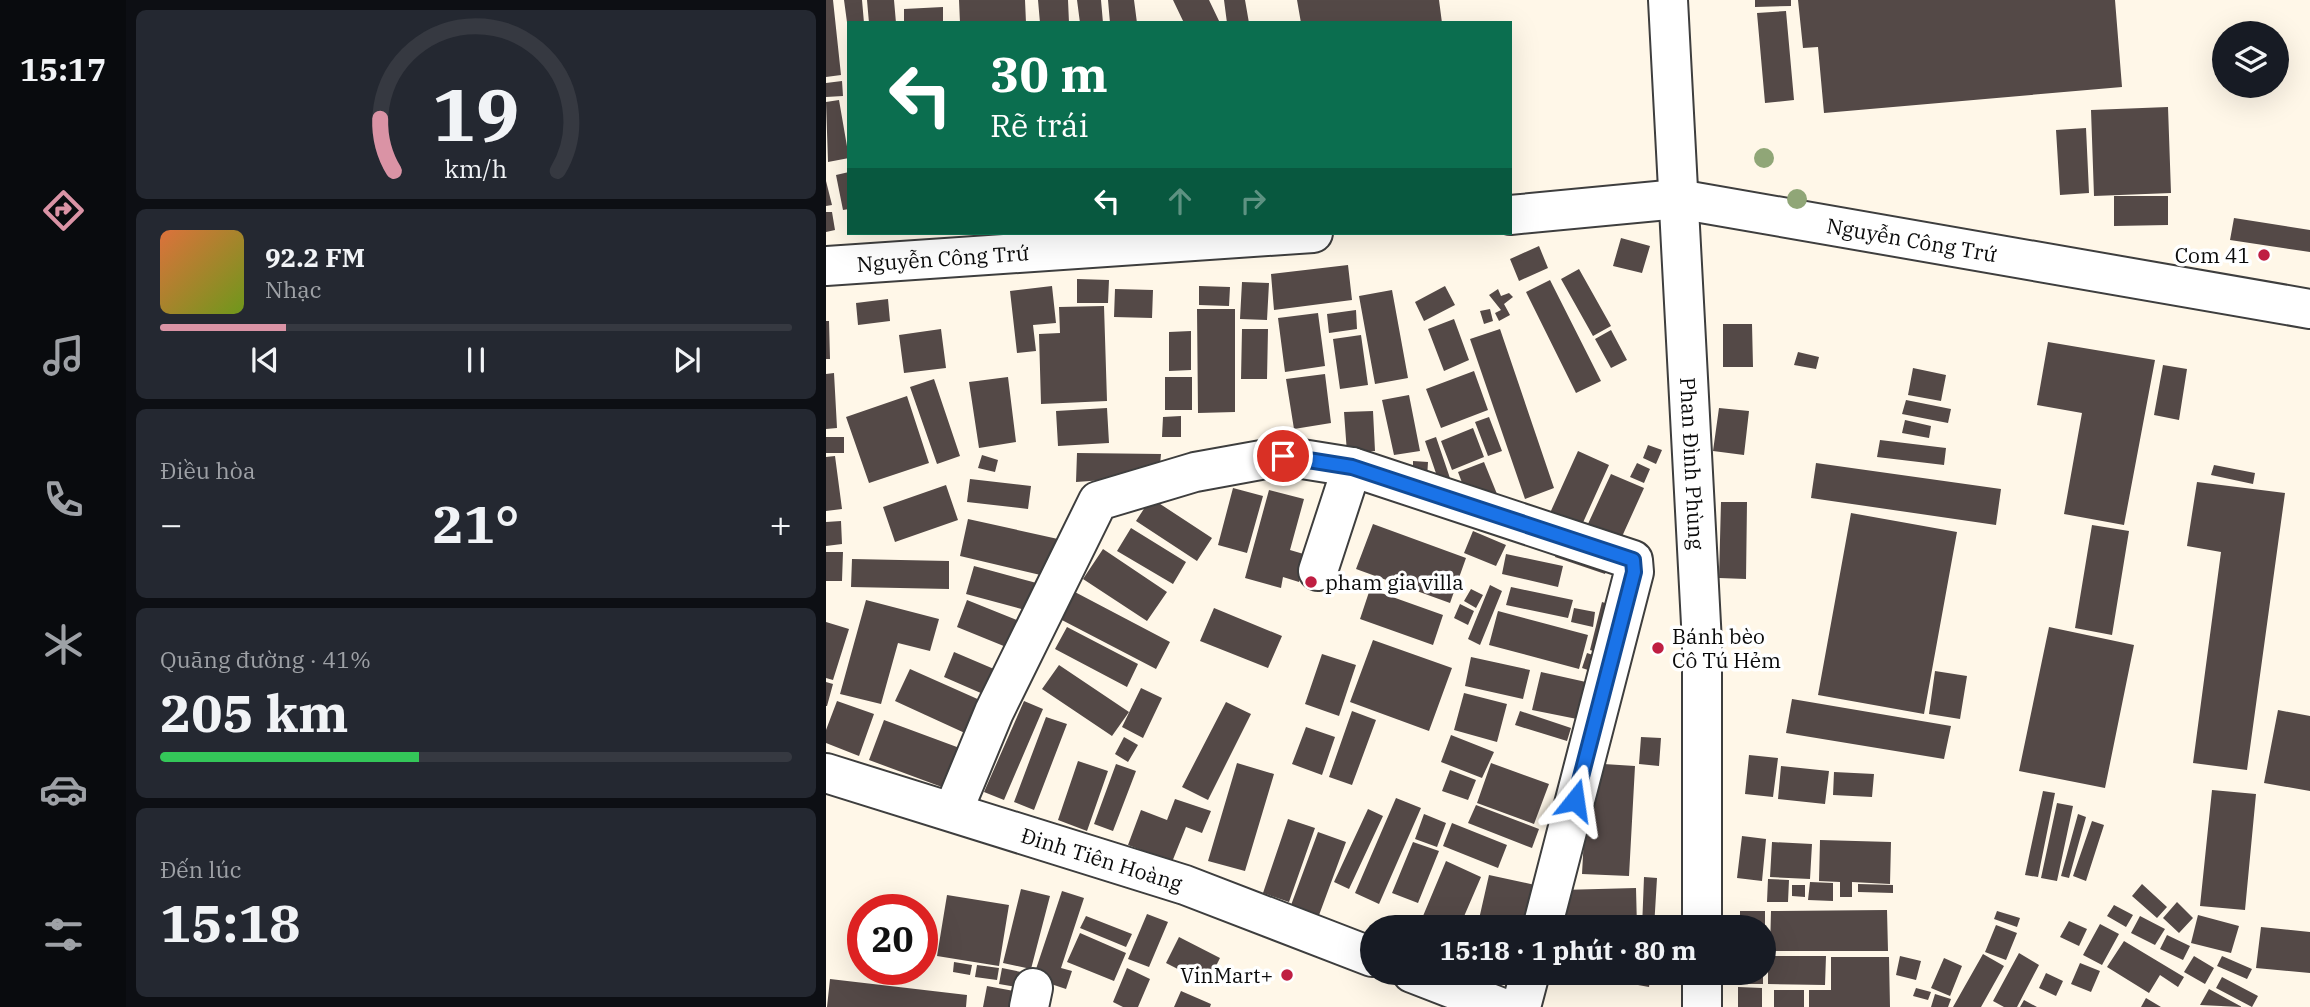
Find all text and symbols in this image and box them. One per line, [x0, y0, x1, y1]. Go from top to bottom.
map controls [2212, 21, 2289, 98]
button: layers [2212, 21, 2289, 98]
text: 30 m [990, 42, 1108, 105]
text: 15:17 [20, 48, 106, 90]
icon: left [875, 49, 966, 140]
text: 19 [432, 66, 520, 161]
text: Rẽ trái [990, 104, 1089, 146]
text: km/h [444, 152, 508, 185]
icon: left [1088, 182, 1126, 220]
icon: ahead [1161, 182, 1199, 220]
icon: right [1234, 182, 1272, 220]
icon: directions [39, 186, 88, 235]
street label: Nguyễn Công Trứ [1825, 211, 1999, 268]
street label: Nguyễn Công Trứ [856, 238, 1030, 278]
text: 92.2 FM [265, 240, 365, 274]
place label: Com 41 [2175, 241, 2250, 269]
marker: Com 41 [2256, 247, 2272, 263]
text: Nhạc [265, 274, 322, 304]
icon: music [39, 331, 88, 380]
icon: previous [246, 341, 284, 379]
icon: pause [457, 341, 495, 379]
icon: next [668, 341, 706, 379]
street label: Phan Đình Phùng [1674, 376, 1711, 551]
pin [1253, 426, 1313, 486]
icon: arrive [1264, 437, 1302, 475]
text: Điều hòa [160, 455, 256, 485]
icon: phone [39, 475, 88, 524]
text: 21° [433, 490, 519, 557]
text: − [160, 499, 183, 548]
text: + [769, 499, 792, 548]
place label: pham gia villa [1325, 568, 1464, 596]
marker: pham gia villa [1303, 574, 1319, 590]
icon: climate [39, 620, 88, 669]
place label: Bánh bèo Cô Tú Hẻm [1672, 622, 1781, 674]
marker: Bánh bèo Cô Tú Hẻm [1650, 640, 1666, 656]
text: Quãng đường · 41% [160, 644, 371, 674]
text: 205 km [160, 679, 349, 746]
position arrow [1538, 763, 1612, 837]
icon: car [39, 765, 88, 814]
street label: Đinh Tiên Hoàng [1018, 821, 1187, 898]
text: Đến lúc [160, 854, 242, 884]
text: 15:18 [160, 889, 301, 956]
speed limit sign: 20 [847, 894, 938, 985]
icon: filters [39, 910, 88, 959]
text: 15:18 · 1 phút · 80 m [1440, 933, 1696, 967]
place label: VinMart+ [1180, 961, 1273, 989]
marker: VinMart+ [1279, 967, 1295, 983]

